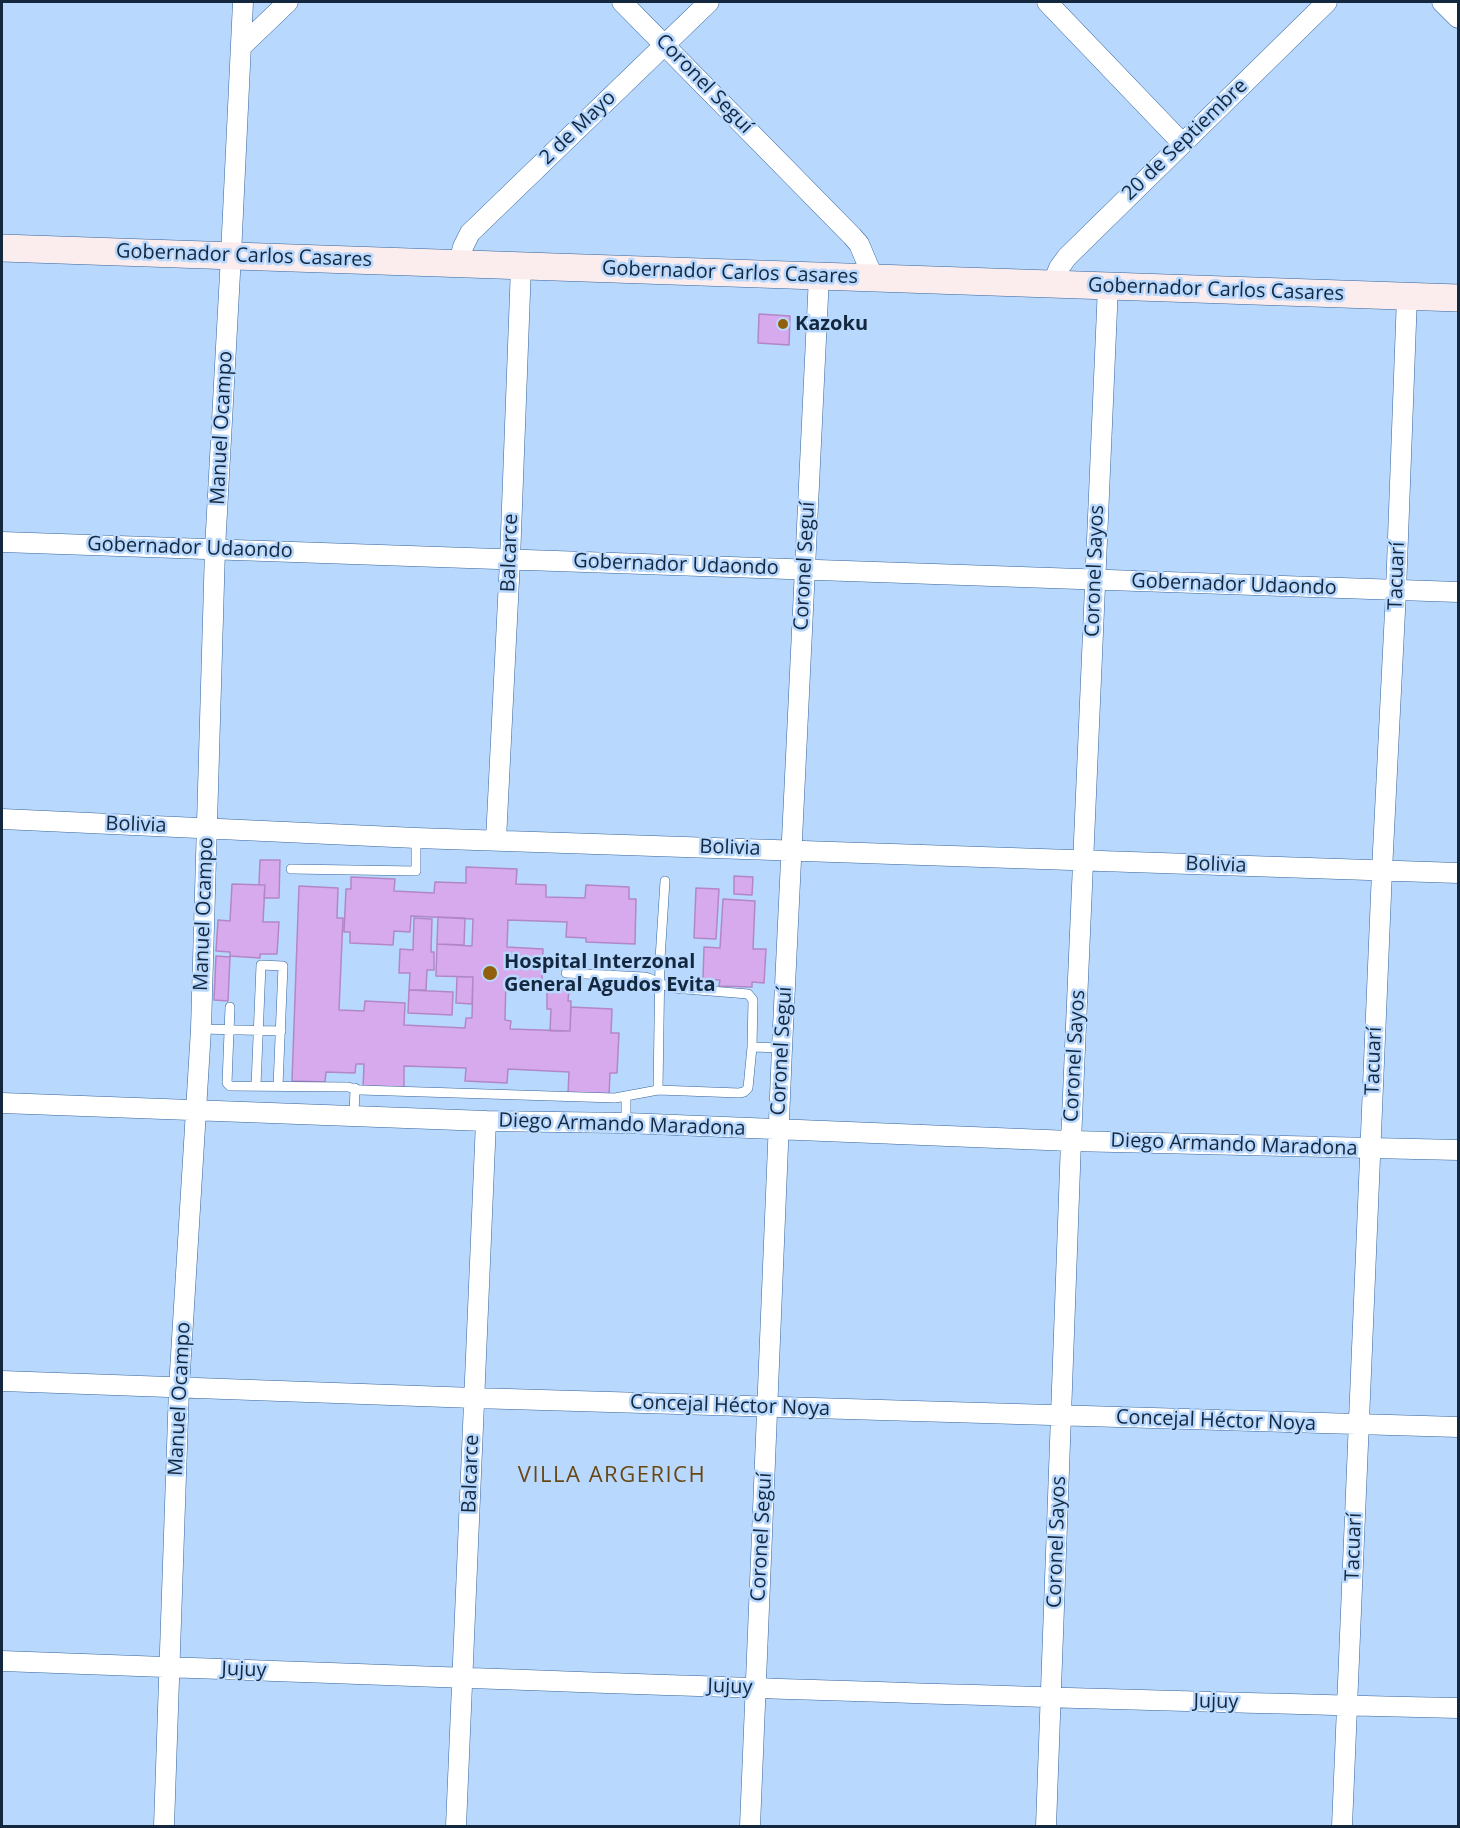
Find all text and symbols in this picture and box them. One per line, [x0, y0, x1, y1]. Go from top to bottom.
street label: Coronel Seguí [651, 29, 757, 139]
street label: 20 de Septiembre [1117, 74, 1253, 206]
street label: 2 de Mayo [535, 86, 621, 170]
street label: Gobernador Carlos Casares [116, 240, 372, 272]
street label: Gobernador Carlos Casares [602, 257, 858, 289]
street label: Gobernador Carlos Casares [1088, 274, 1344, 306]
place label: Kazoku [795, 312, 868, 336]
marker: Kazoku [776, 317, 790, 331]
street label: Manuel Ocampo [206, 350, 238, 506]
street label: Coronel Seguí [790, 501, 820, 631]
street label: Coronel Sayos [1081, 505, 1109, 637]
street label: Balcarce [497, 513, 523, 593]
street label: Gobernador Udaondo [87, 532, 293, 564]
street label: Tacuarí [1384, 541, 1410, 611]
street label: Gobernador Udaondo [573, 549, 779, 581]
street label: Gobernador Udaondo [1131, 569, 1337, 601]
street label: Bolivia [105, 812, 167, 838]
street label: Bolivia [699, 835, 761, 861]
street label: Manuel Ocampo [189, 837, 219, 991]
street label: Bolivia [1185, 852, 1247, 878]
place label: Hospital Interzonal General Agudos Evita [504, 950, 716, 997]
marker: Hospital Interzonal General Agudos Evita [481, 964, 499, 982]
street label: Coronel Seguí [767, 986, 797, 1116]
street label: Coronel Sayos [1060, 989, 1090, 1123]
street label: Tacuarí [1361, 1026, 1387, 1096]
street label: Diego Armando Maradona [498, 1109, 746, 1141]
street label: Diego Armando Maradona [1110, 1129, 1358, 1161]
street label: Manuel Ocampo [164, 1321, 196, 1477]
street label: Concejal Héctor Noya [629, 1391, 831, 1421]
street label: Concejal Héctor Noya [1115, 1406, 1317, 1436]
street label: Balcarce [458, 1434, 484, 1514]
district label: VILLA ARGERICH [518, 1463, 706, 1489]
street label: Coronel Seguí [747, 1472, 777, 1602]
street label: Coronel Sayos [1043, 1476, 1071, 1608]
street label: Tacuarí [1341, 1512, 1367, 1582]
street label: Jujuy [221, 1657, 267, 1683]
street label: Jujuy [707, 1674, 753, 1700]
street label: Jujuy [1193, 1690, 1239, 1714]

